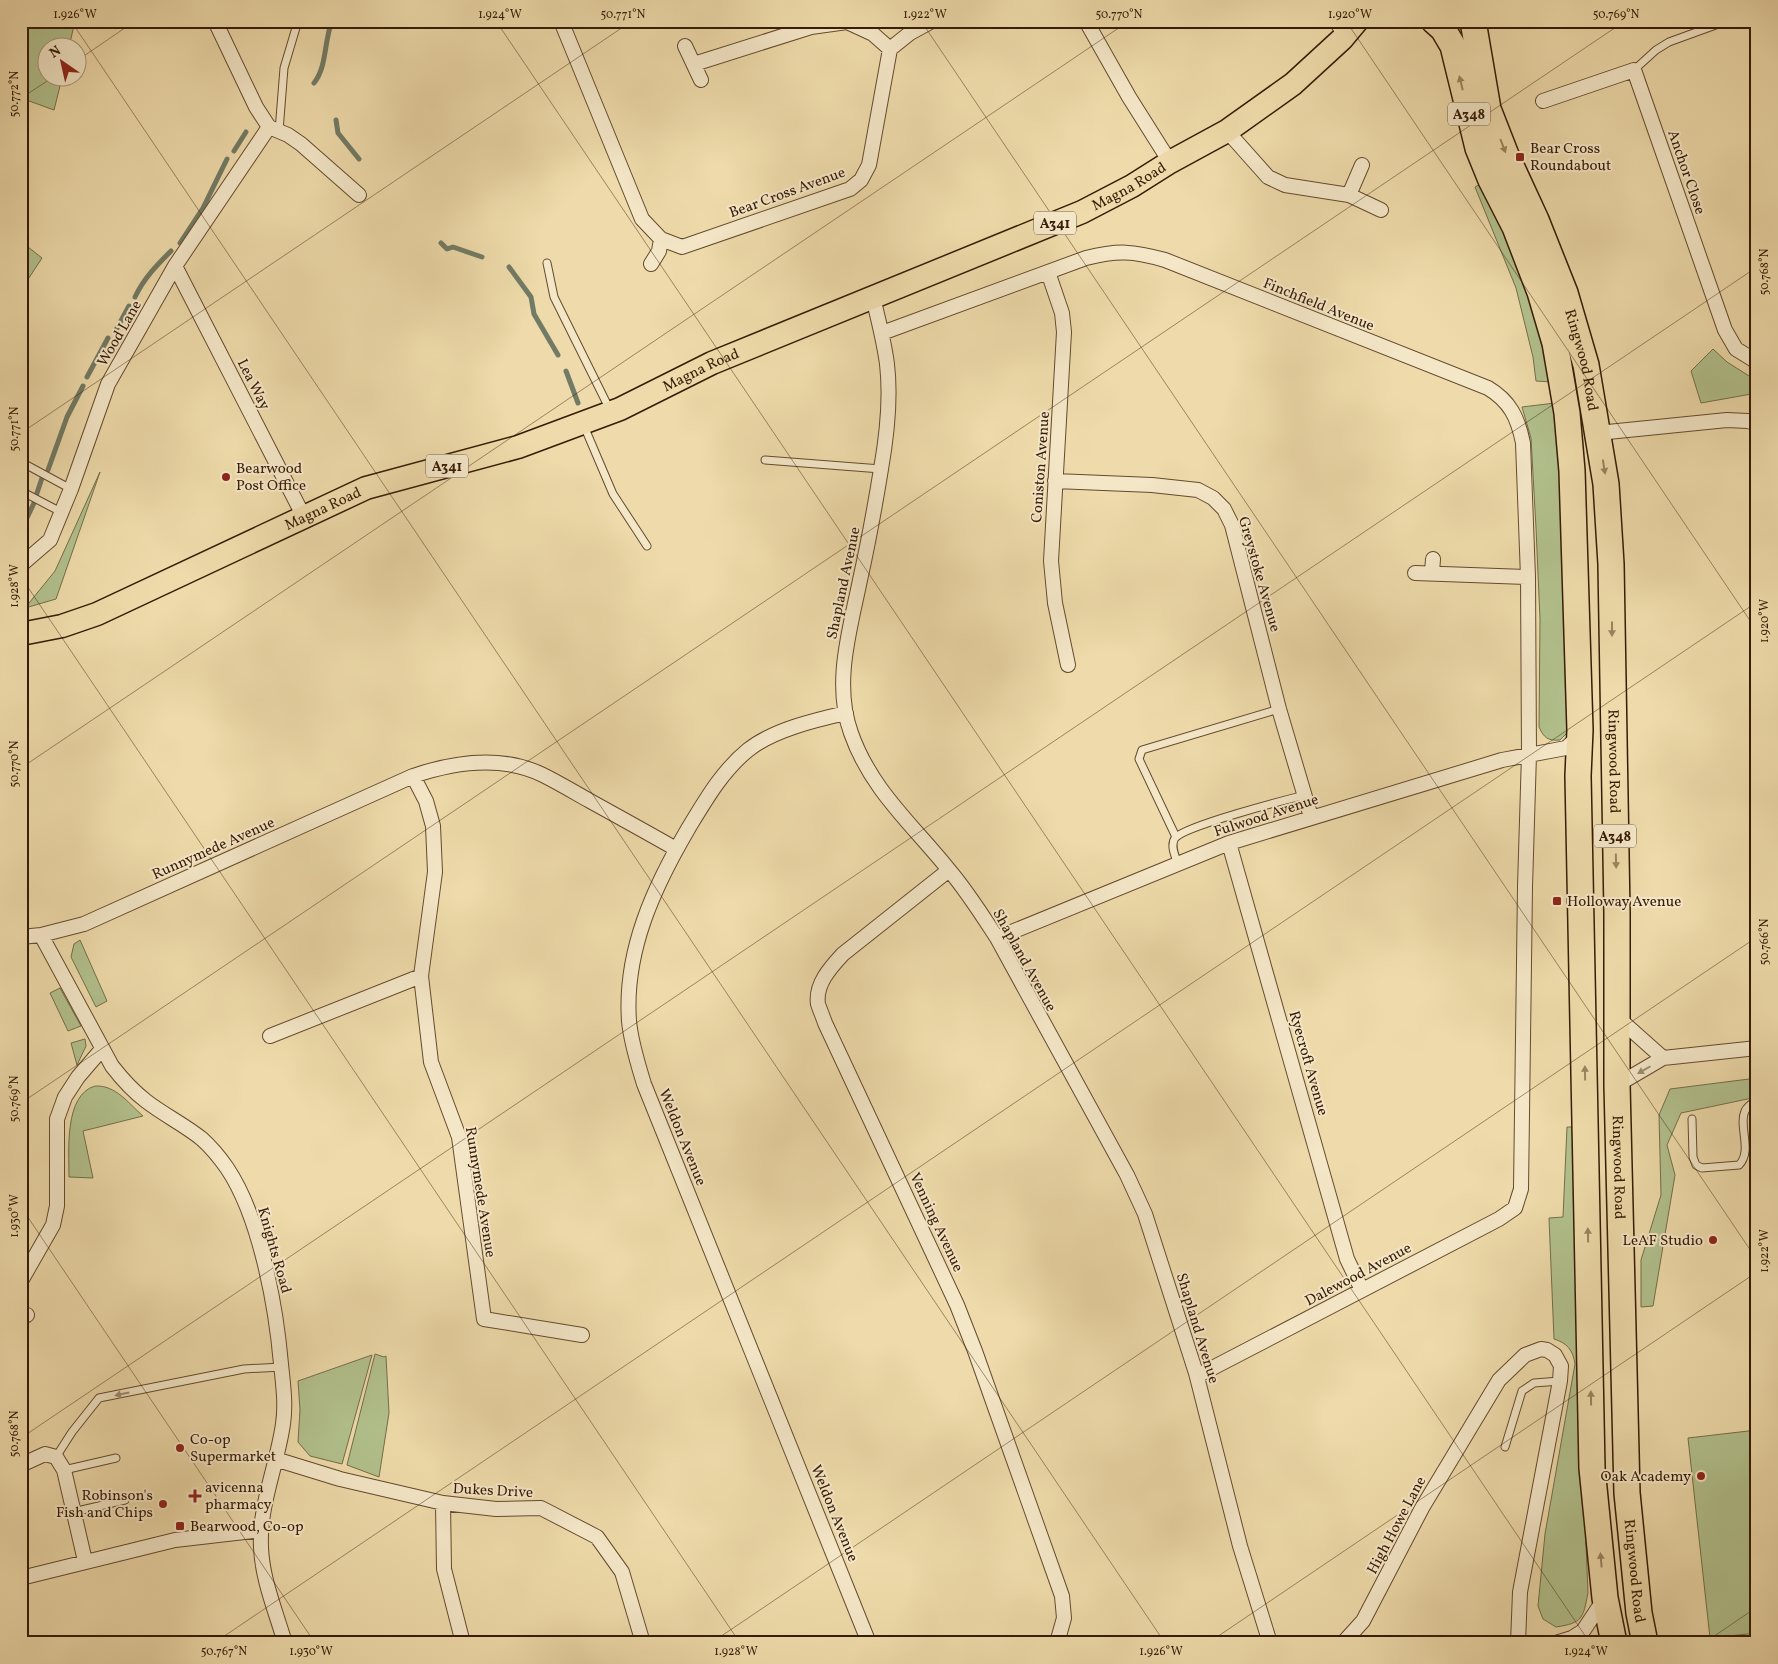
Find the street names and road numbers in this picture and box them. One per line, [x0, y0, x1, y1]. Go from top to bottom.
road number: A348 [1448, 102, 1490, 126]
street label: Anchor Close [1661, 128, 1710, 217]
street label: Magna Road [1089, 158, 1171, 217]
street label: Bear Cross Avenue [727, 163, 849, 224]
road number: A341 [1034, 212, 1076, 234]
street label: Finchfield Avenue [1260, 274, 1377, 337]
street label: Wood Lane [93, 297, 148, 371]
street label: Ringwood Road [1558, 307, 1603, 413]
street label: Magna Road [659, 344, 743, 398]
street label: Lea Way [231, 356, 274, 414]
street label: Coniston Avenue [1027, 411, 1056, 524]
road number: A341 [426, 454, 468, 478]
street label: Magna Road [282, 483, 365, 537]
street label: Greystoke Avenue [1232, 514, 1285, 634]
street label: Shapland Avenue [822, 525, 867, 642]
street label: Ringwood Road [1601, 709, 1624, 814]
street label: Fulwood Avenue [1211, 790, 1321, 843]
street label: Runnymede Avenue [149, 813, 278, 886]
road number: A348 [1594, 824, 1636, 848]
street label: Shapland Avenue [987, 906, 1061, 1016]
street label: Ryecroft Avenue [1283, 1009, 1333, 1118]
street label: Weldon Avenue [653, 1086, 711, 1189]
street label: Ringwood Road [1606, 1115, 1629, 1220]
street label: Runnymede Avenue [459, 1125, 500, 1259]
street label: Venning Avenue [903, 1170, 968, 1276]
street label: Knights Road [251, 1205, 296, 1296]
street label: Dalewood Avenue [1302, 1238, 1416, 1312]
street label: Shapland Avenue [1170, 1271, 1223, 1386]
street label: Weldon Avenue [805, 1462, 863, 1565]
street label: High Howe Lane [1363, 1473, 1432, 1578]
street label: Dukes Drive [452, 1479, 534, 1504]
street label: Ringwood Road [1618, 1518, 1650, 1625]

